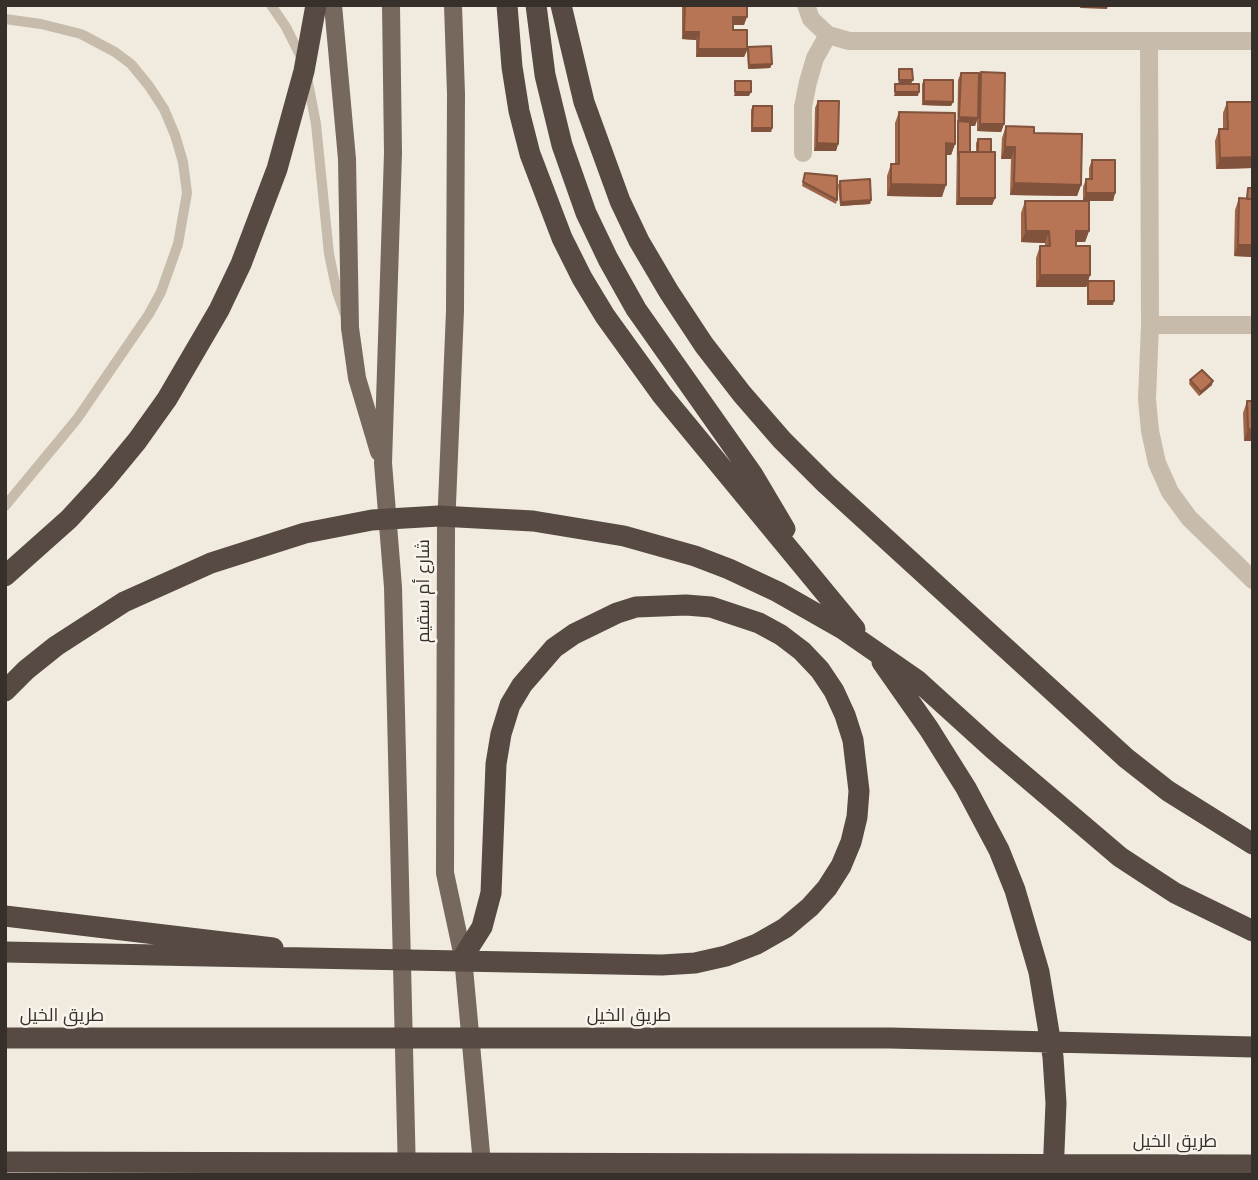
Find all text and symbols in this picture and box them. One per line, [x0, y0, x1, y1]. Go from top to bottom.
street label: شارع أم سقيم [413, 539, 435, 643]
street label: طريق الخيل [20, 1005, 104, 1027]
street label: طريق الخيل [587, 1005, 671, 1027]
street label: طريق الخيل [1133, 1131, 1217, 1153]

